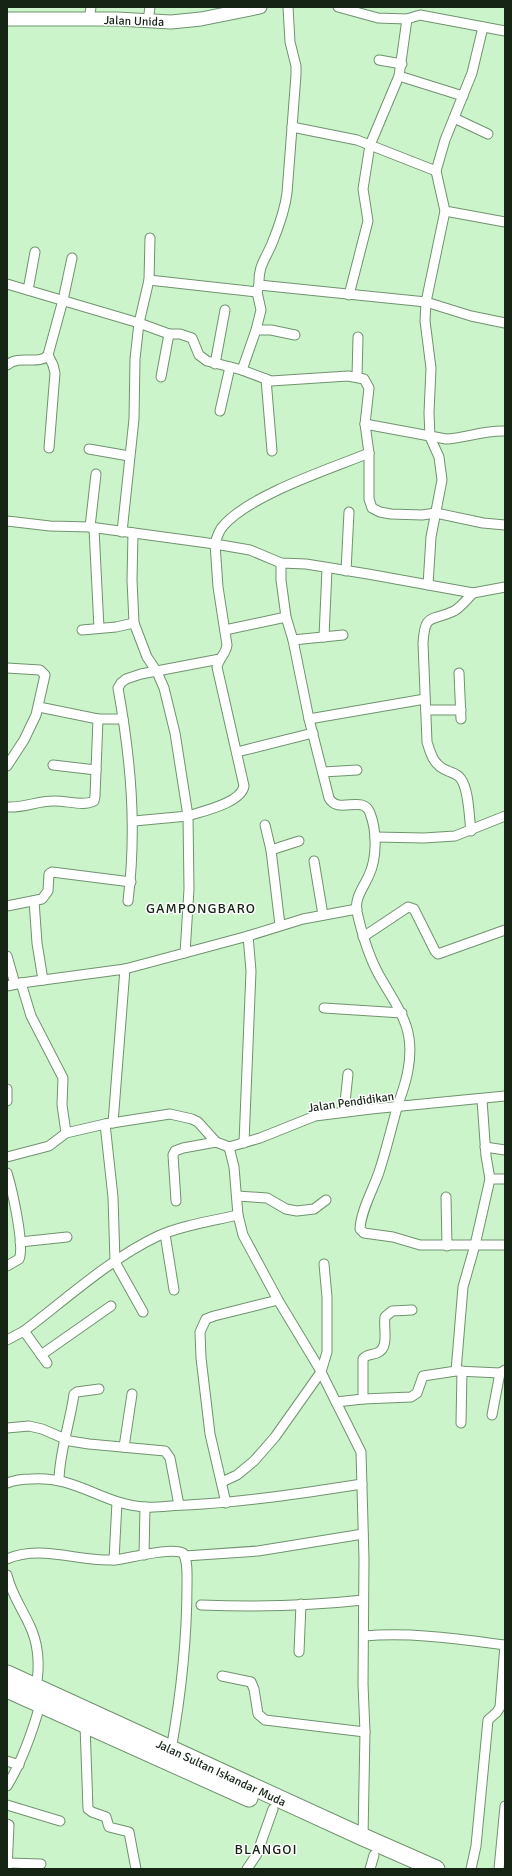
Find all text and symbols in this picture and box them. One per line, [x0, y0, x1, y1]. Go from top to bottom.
street label: Jalan Unida [104, 13, 164, 30]
district label: GAMPONGBARO [146, 900, 256, 917]
street label: Jalan Pendidikan [307, 1089, 395, 1116]
street label: Jalan Sultan Iskandar Muda [153, 1737, 288, 1810]
district label: BLANGOI [234, 1841, 298, 1858]

